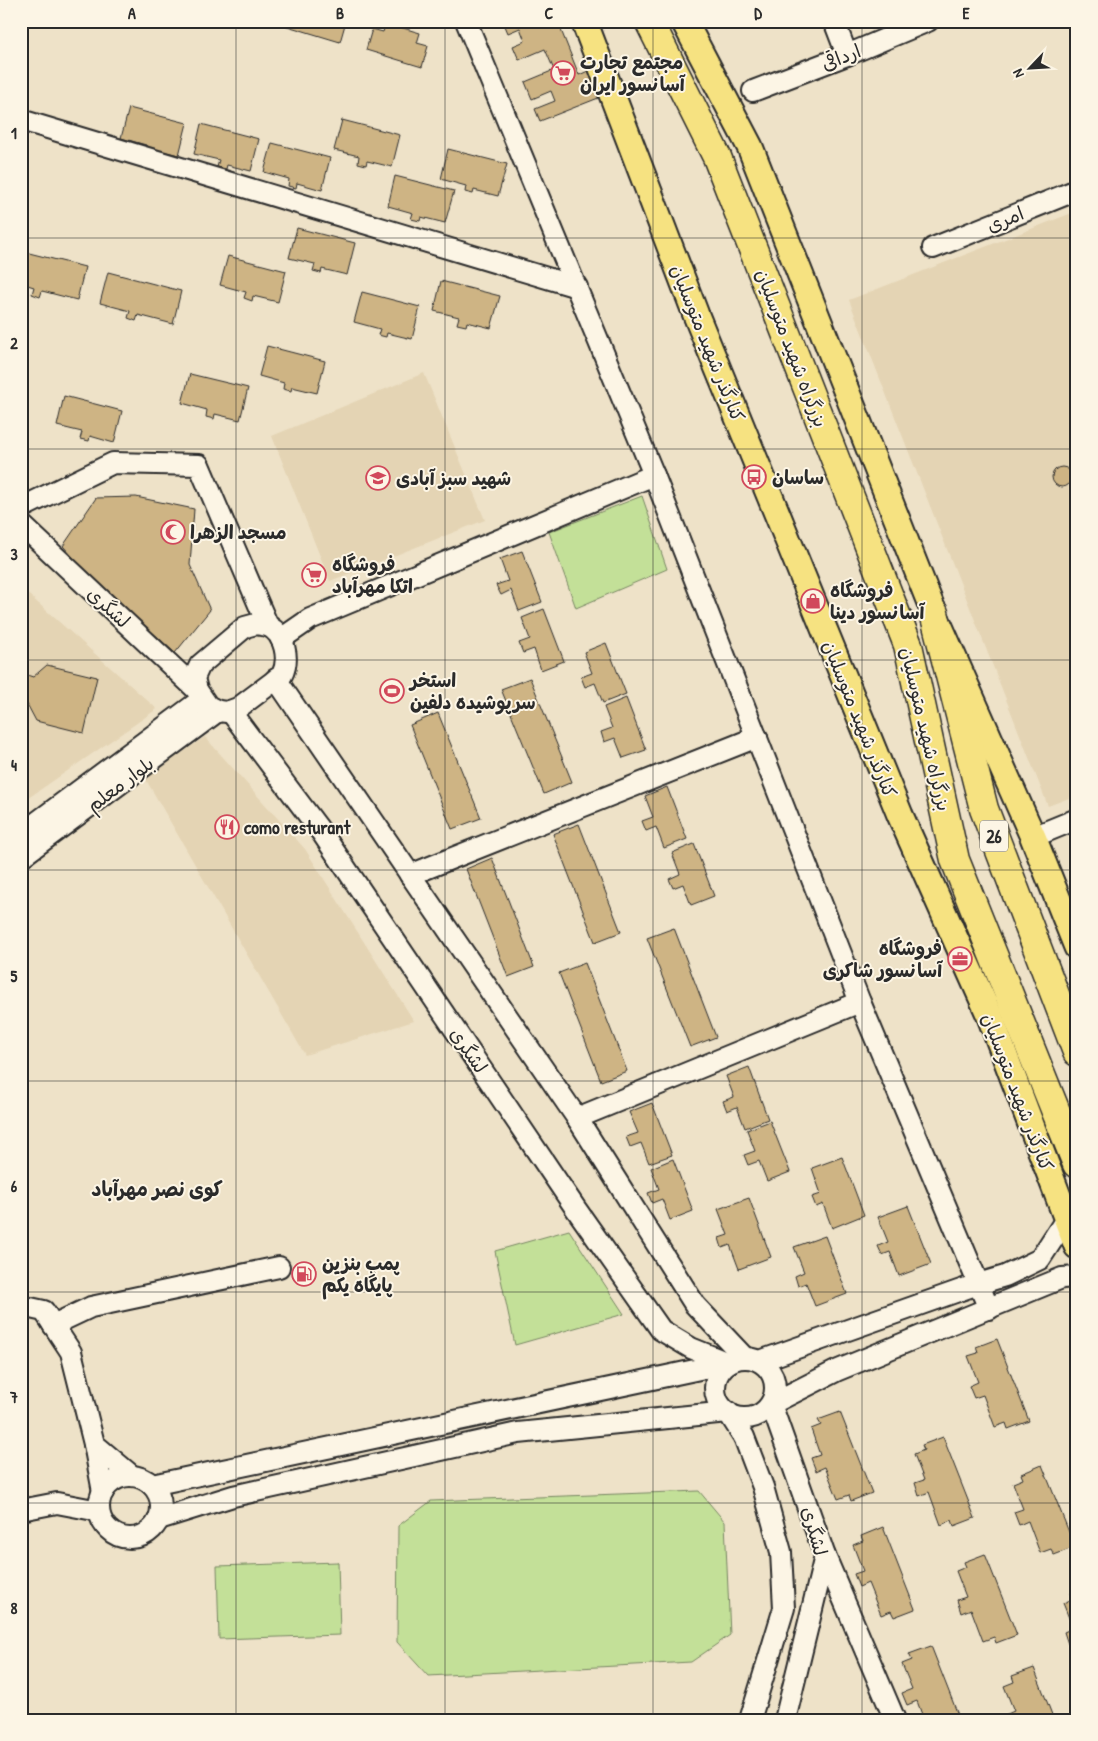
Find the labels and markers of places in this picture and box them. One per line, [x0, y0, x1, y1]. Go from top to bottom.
place label: مجتمع تجارت آسانسور ایران [580, 49, 686, 97]
supermarket icon: مجتمع تجارت آسانسور ایران [550, 60, 576, 86]
bus stop icon: ساسان [741, 464, 767, 490]
place label: ساسان [772, 464, 824, 490]
school or university icon: شهید سبز آبادی [365, 465, 391, 491]
place label: شهید سبز آبادی [396, 465, 511, 491]
mosque icon: مسجد الزهرا [160, 519, 186, 545]
place label: مسجد الزهرا [190, 519, 287, 545]
place label: فروشگاه اتکا مهرآباد [332, 551, 413, 599]
supermarket icon: فروشگاه اتکا مهرآباد [301, 562, 327, 588]
place label: فروشگاه آسانسور دینا [830, 577, 925, 625]
shop icon: فروشگاه آسانسور دینا [800, 588, 826, 614]
place label: استخر سرپوشیده دلفین [408, 667, 536, 715]
sports icon: استخر سرپوشیده دلفین [379, 678, 405, 704]
restaurant icon: como resturant [214, 814, 240, 840]
place label: como resturant [244, 814, 352, 840]
place label: فروشگاه آسانسور شاکری [823, 935, 943, 983]
office icon: فروشگاه آسانسور شاکری [947, 946, 973, 972]
place label: پمپ بنزين پايگاه يكم [322, 1250, 400, 1300]
fuel station icon: پمپ بنزين پايگاه يكم [291, 1261, 317, 1287]

